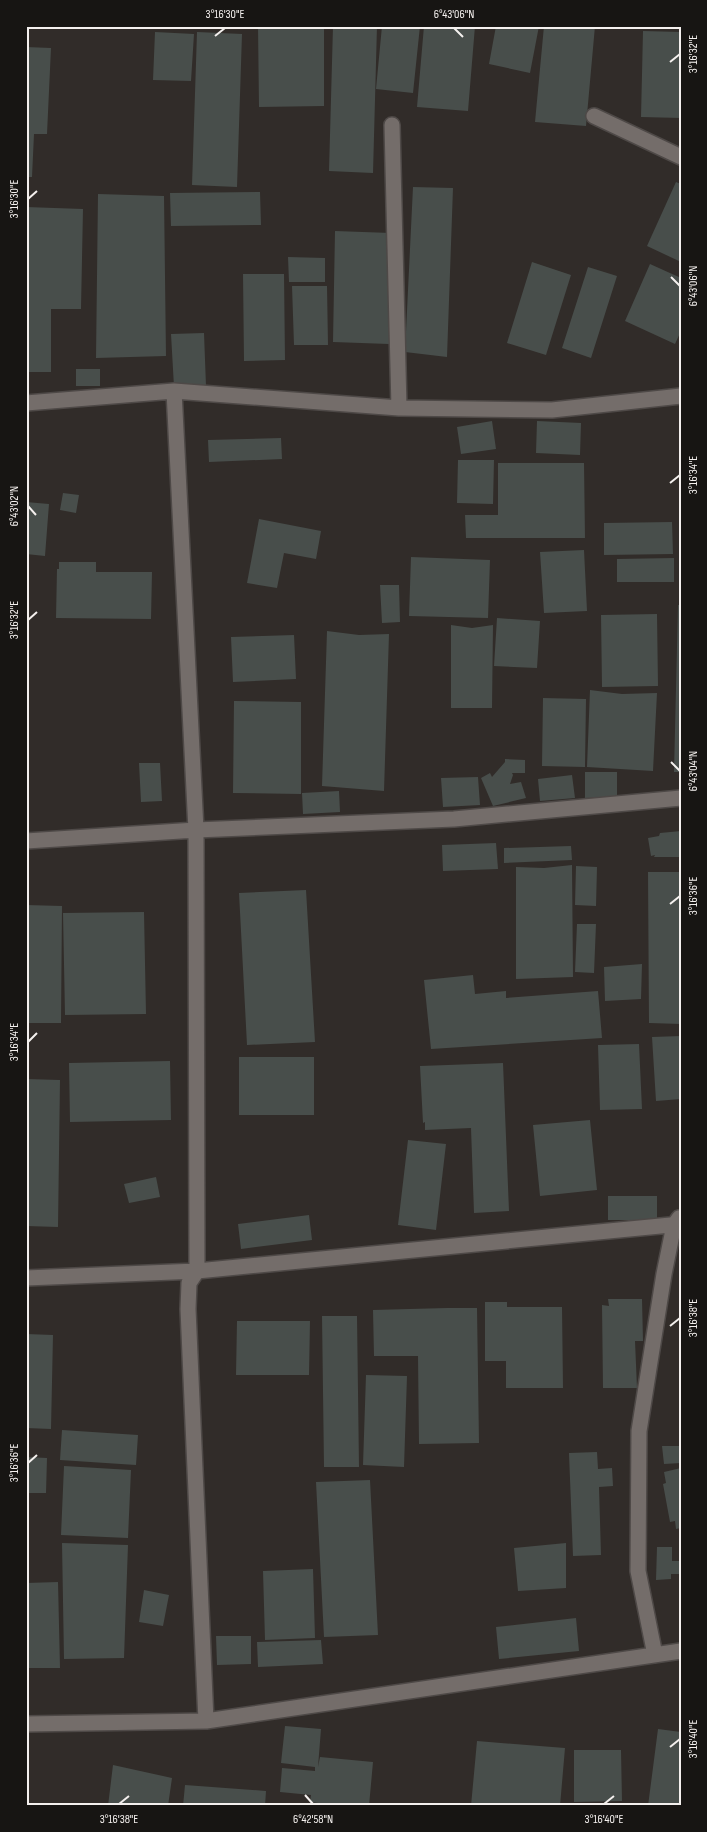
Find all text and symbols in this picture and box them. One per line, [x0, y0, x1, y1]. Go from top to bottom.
text: 3°16'30"E [206, 7, 244, 22]
text: 6°43'06"N [434, 7, 474, 22]
text: 3°16'32"E [686, 35, 701, 73]
text: 3°16'30"E [7, 180, 22, 218]
text: 6°43'06"N [686, 266, 701, 306]
text: 3°16'34"E [686, 456, 701, 494]
text: 6°43'02"N [7, 486, 22, 526]
text: 3°16'32"E [7, 601, 22, 639]
text: 6°43'04"N [686, 751, 701, 791]
text: 3°16'36"E [686, 877, 701, 915]
text: 3°16'34"E [7, 1023, 22, 1061]
text: 3°16'38"E [686, 1299, 701, 1337]
text: 3°16'36"E [7, 1444, 22, 1482]
text: 3°16'40"E [686, 1720, 701, 1758]
text: 3°16'38"E [100, 1812, 138, 1827]
text: 6°42'58"N [293, 1812, 333, 1827]
text: 3°16'40"E [585, 1812, 623, 1827]

